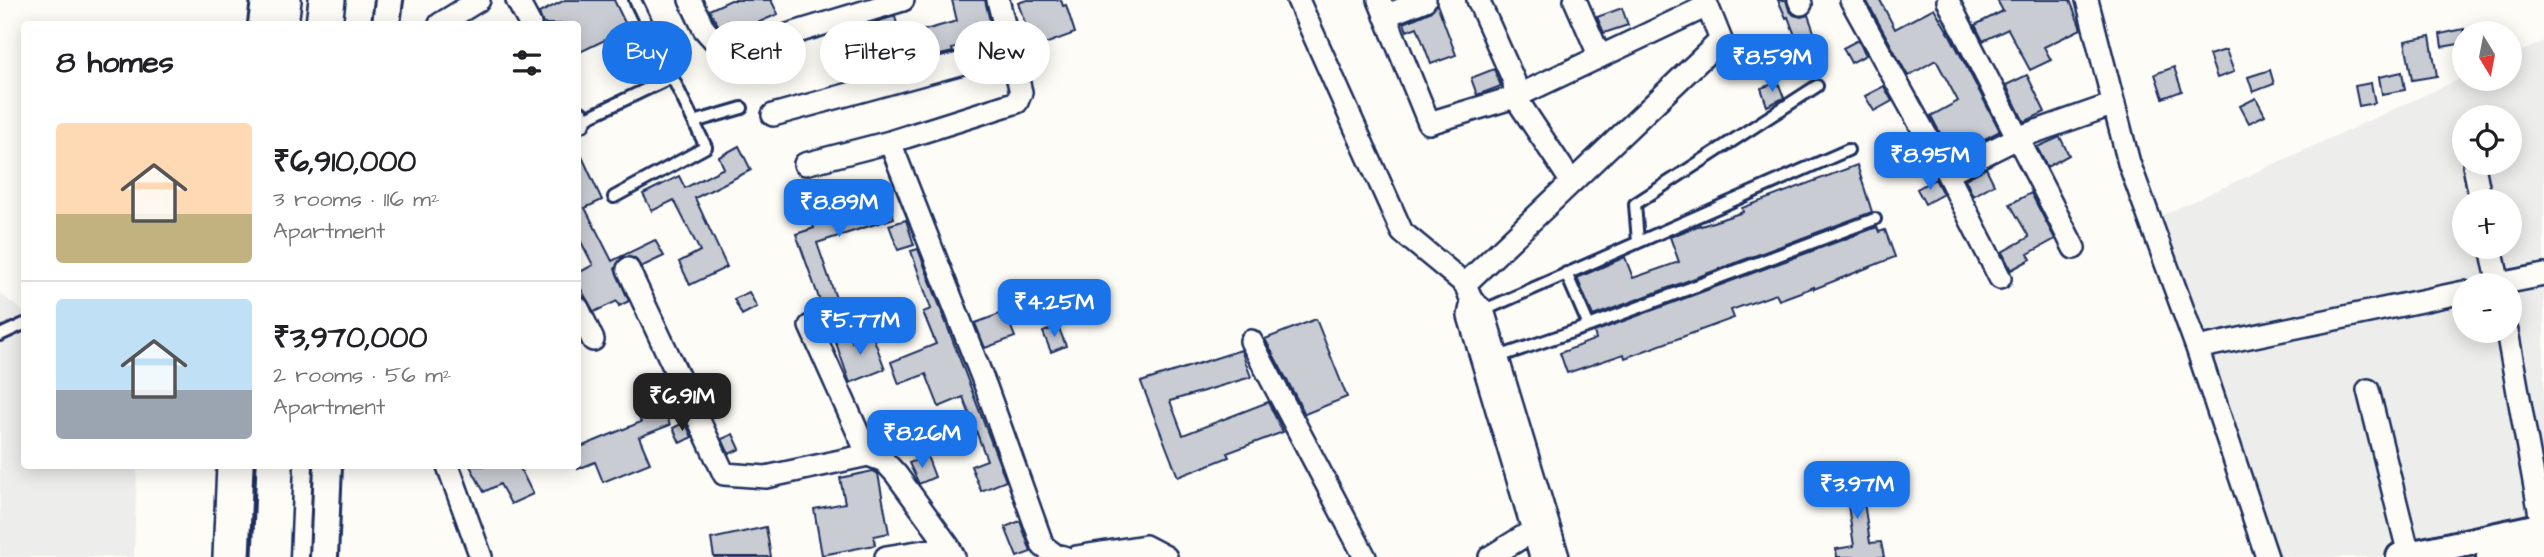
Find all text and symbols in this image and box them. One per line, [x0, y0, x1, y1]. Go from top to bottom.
chip: Buy [602, 21, 692, 84]
chip: Rent [706, 21, 806, 84]
chip: Filters [820, 21, 940, 84]
chip: New [954, 21, 1050, 84]
north arrow [2452, 21, 2522, 91]
map controls [2452, 21, 2522, 343]
pin: ₹8.59M [1715, 34, 1829, 94]
text: ₹8.59M [1732, 41, 1812, 73]
text: 8 homes [56, 42, 174, 84]
icon: filters [508, 44, 546, 82]
button: locate [2452, 105, 2522, 175]
pin: ₹8.95M [1873, 132, 1987, 192]
text: ₹8.95M [1890, 139, 1970, 171]
text: ₹6,910,000 [273, 141, 416, 183]
icon: home [112, 151, 196, 235]
pin: ₹8.89M [782, 180, 896, 239]
text: 3 rooms · 116 m² [273, 183, 440, 215]
text: ₹8.89M [800, 186, 878, 218]
button: + [2452, 189, 2522, 259]
text: Apartment [273, 215, 385, 247]
button: − [2452, 273, 2522, 343]
pin: ₹4.25M [997, 280, 1111, 339]
text: ₹4.25M [1014, 286, 1094, 318]
pin: ₹5.77M [803, 298, 917, 357]
text: ₹5.77M [820, 304, 900, 336]
text: ₹3,970,000 [273, 317, 427, 359]
icon: home [112, 327, 196, 411]
text: 2 rooms · 56 m² [273, 359, 451, 391]
pin: ₹6.91M [625, 374, 739, 433]
text: ₹6.91M [649, 380, 715, 412]
text: Apartment [273, 391, 385, 423]
pin: ₹8.26M [865, 410, 979, 470]
text: ₹8.26M [883, 417, 961, 449]
pin: ₹3.97M [1800, 462, 1914, 521]
text: ₹3.97M [1820, 468, 1894, 500]

